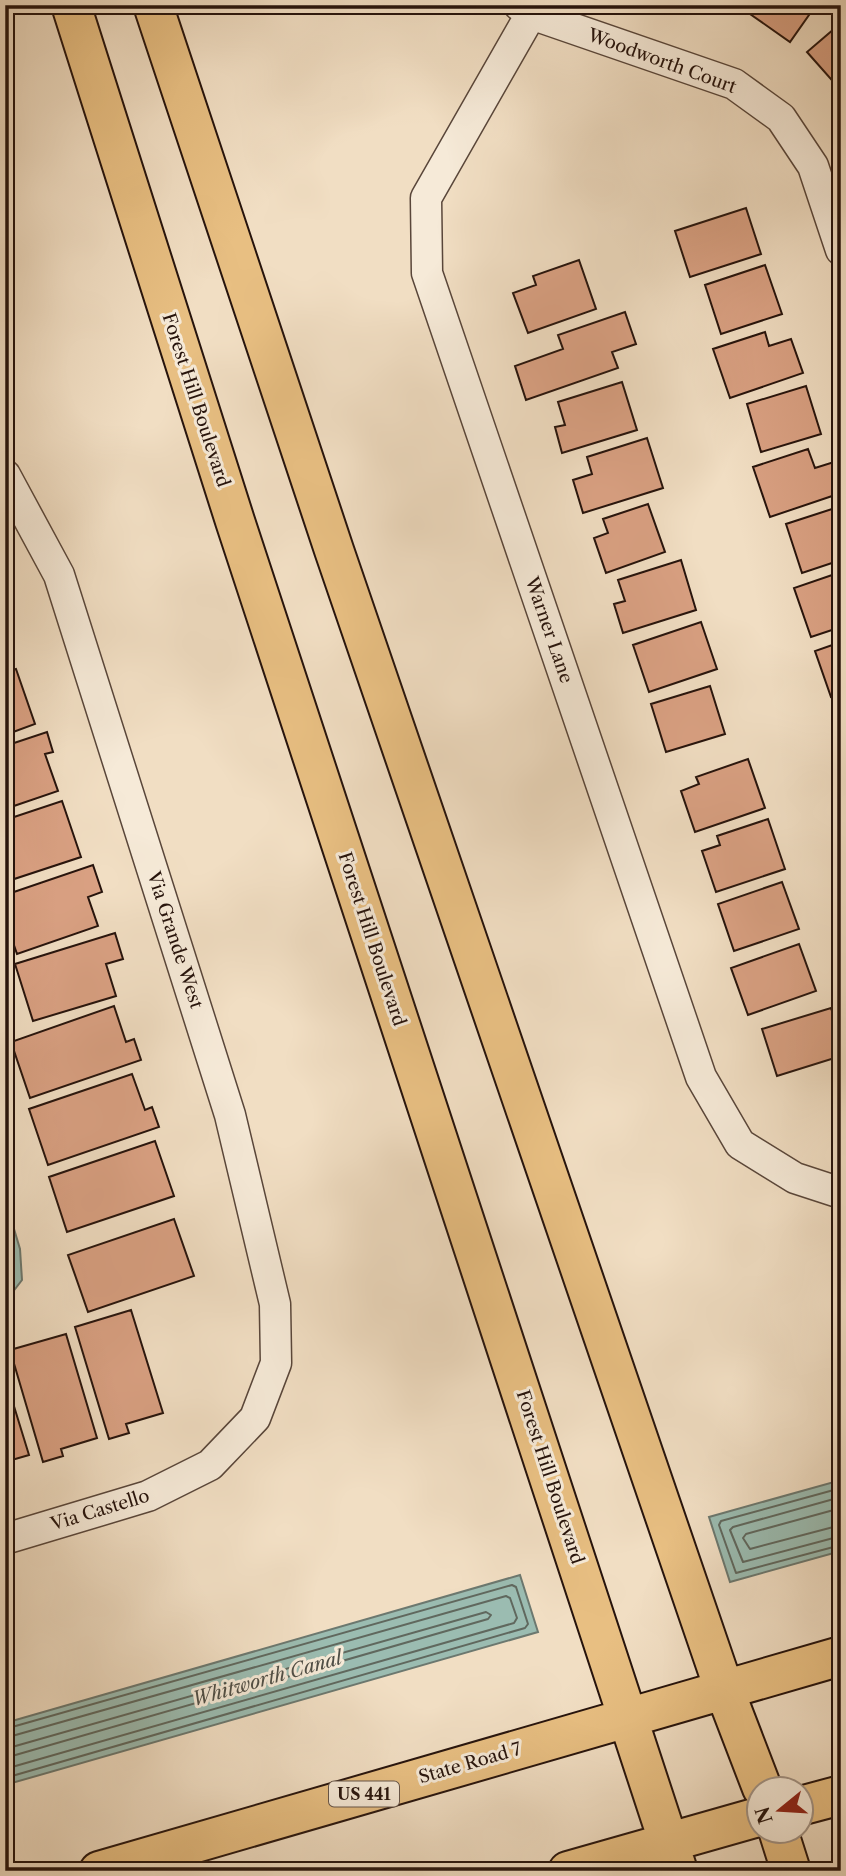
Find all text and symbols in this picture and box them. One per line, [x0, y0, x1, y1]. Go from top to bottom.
street label: Woodworth Court [584, 24, 740, 98]
street label: Forest Hill Boulevard [157, 310, 235, 490]
street label: Warner Lane [520, 573, 578, 686]
street label: Forest Hill Boulevard [333, 849, 411, 1029]
street label: Via Grande West [142, 868, 208, 1012]
street label: Forest Hill Boulevard [511, 1387, 589, 1567]
street label: Via Castello [47, 1485, 152, 1536]
water label: Whitworth Canal [189, 1646, 347, 1711]
street label: State Road 7 [416, 1738, 524, 1788]
north arrow [744, 1774, 814, 1844]
road number: US 441 [329, 1782, 399, 1806]
text: N [751, 1804, 778, 1827]

